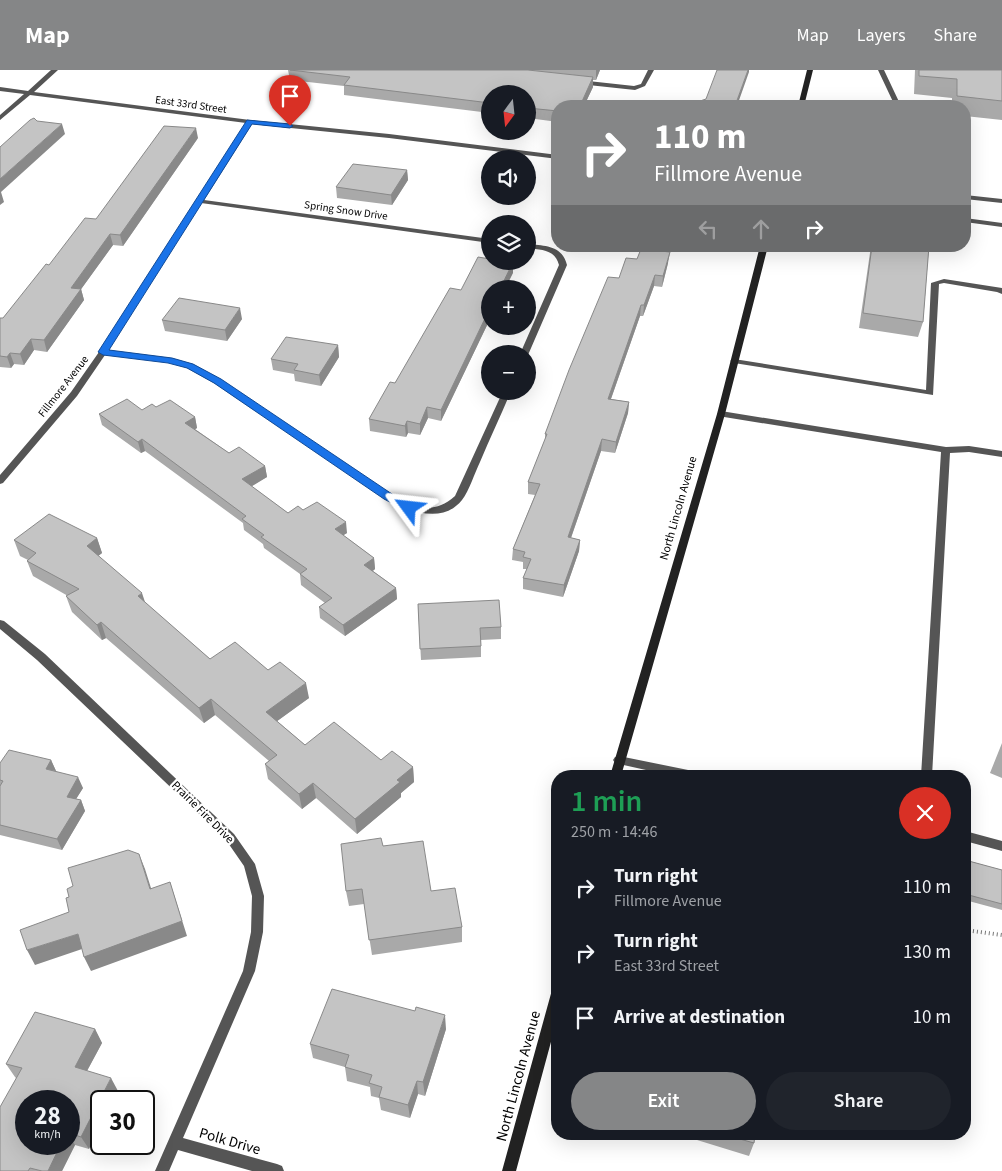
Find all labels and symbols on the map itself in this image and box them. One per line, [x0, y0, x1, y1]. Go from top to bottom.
pin [269, 75, 311, 126]
north arrow [481, 85, 536, 140]
street label: East 33rd Street [154, 92, 228, 117]
street label: Spring Snow Drive [303, 197, 389, 224]
street label: Fillmore Avenue [35, 352, 92, 420]
street label: North Lincoln Avenue [655, 454, 701, 562]
position arrow [382, 481, 434, 533]
street label: Prairie Fire Drive [167, 777, 238, 848]
street label: North Lincoln Avenue [491, 1009, 546, 1144]
speed limit sign: 30 [90, 1090, 155, 1155]
street label: Polk Drive [197, 1123, 263, 1160]

